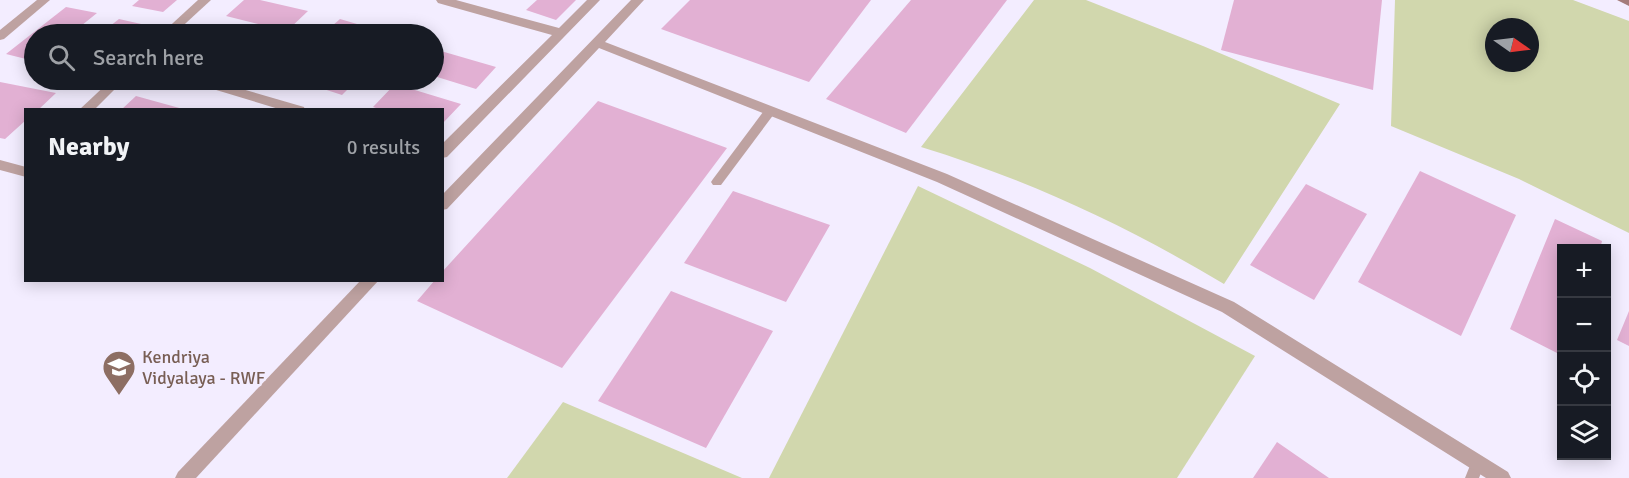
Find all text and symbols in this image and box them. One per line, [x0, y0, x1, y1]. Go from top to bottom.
north arrow [1485, 18, 1539, 72]
search box [24, 24, 444, 90]
icon: search [45, 41, 78, 74]
text: Search here [93, 44, 204, 71]
text: Nearby [48, 131, 129, 163]
text: 0 results [347, 135, 420, 160]
map controls [1557, 244, 1611, 460]
button: + [1557, 244, 1611, 298]
button: − [1557, 298, 1611, 352]
place label: Kendriya Vidyalaya - RWF [142, 346, 265, 389]
school or university icon: Kendriya Vidyalaya - RWF [101, 349, 137, 396]
button: locate [1557, 352, 1611, 406]
button: layers [1557, 406, 1611, 460]

